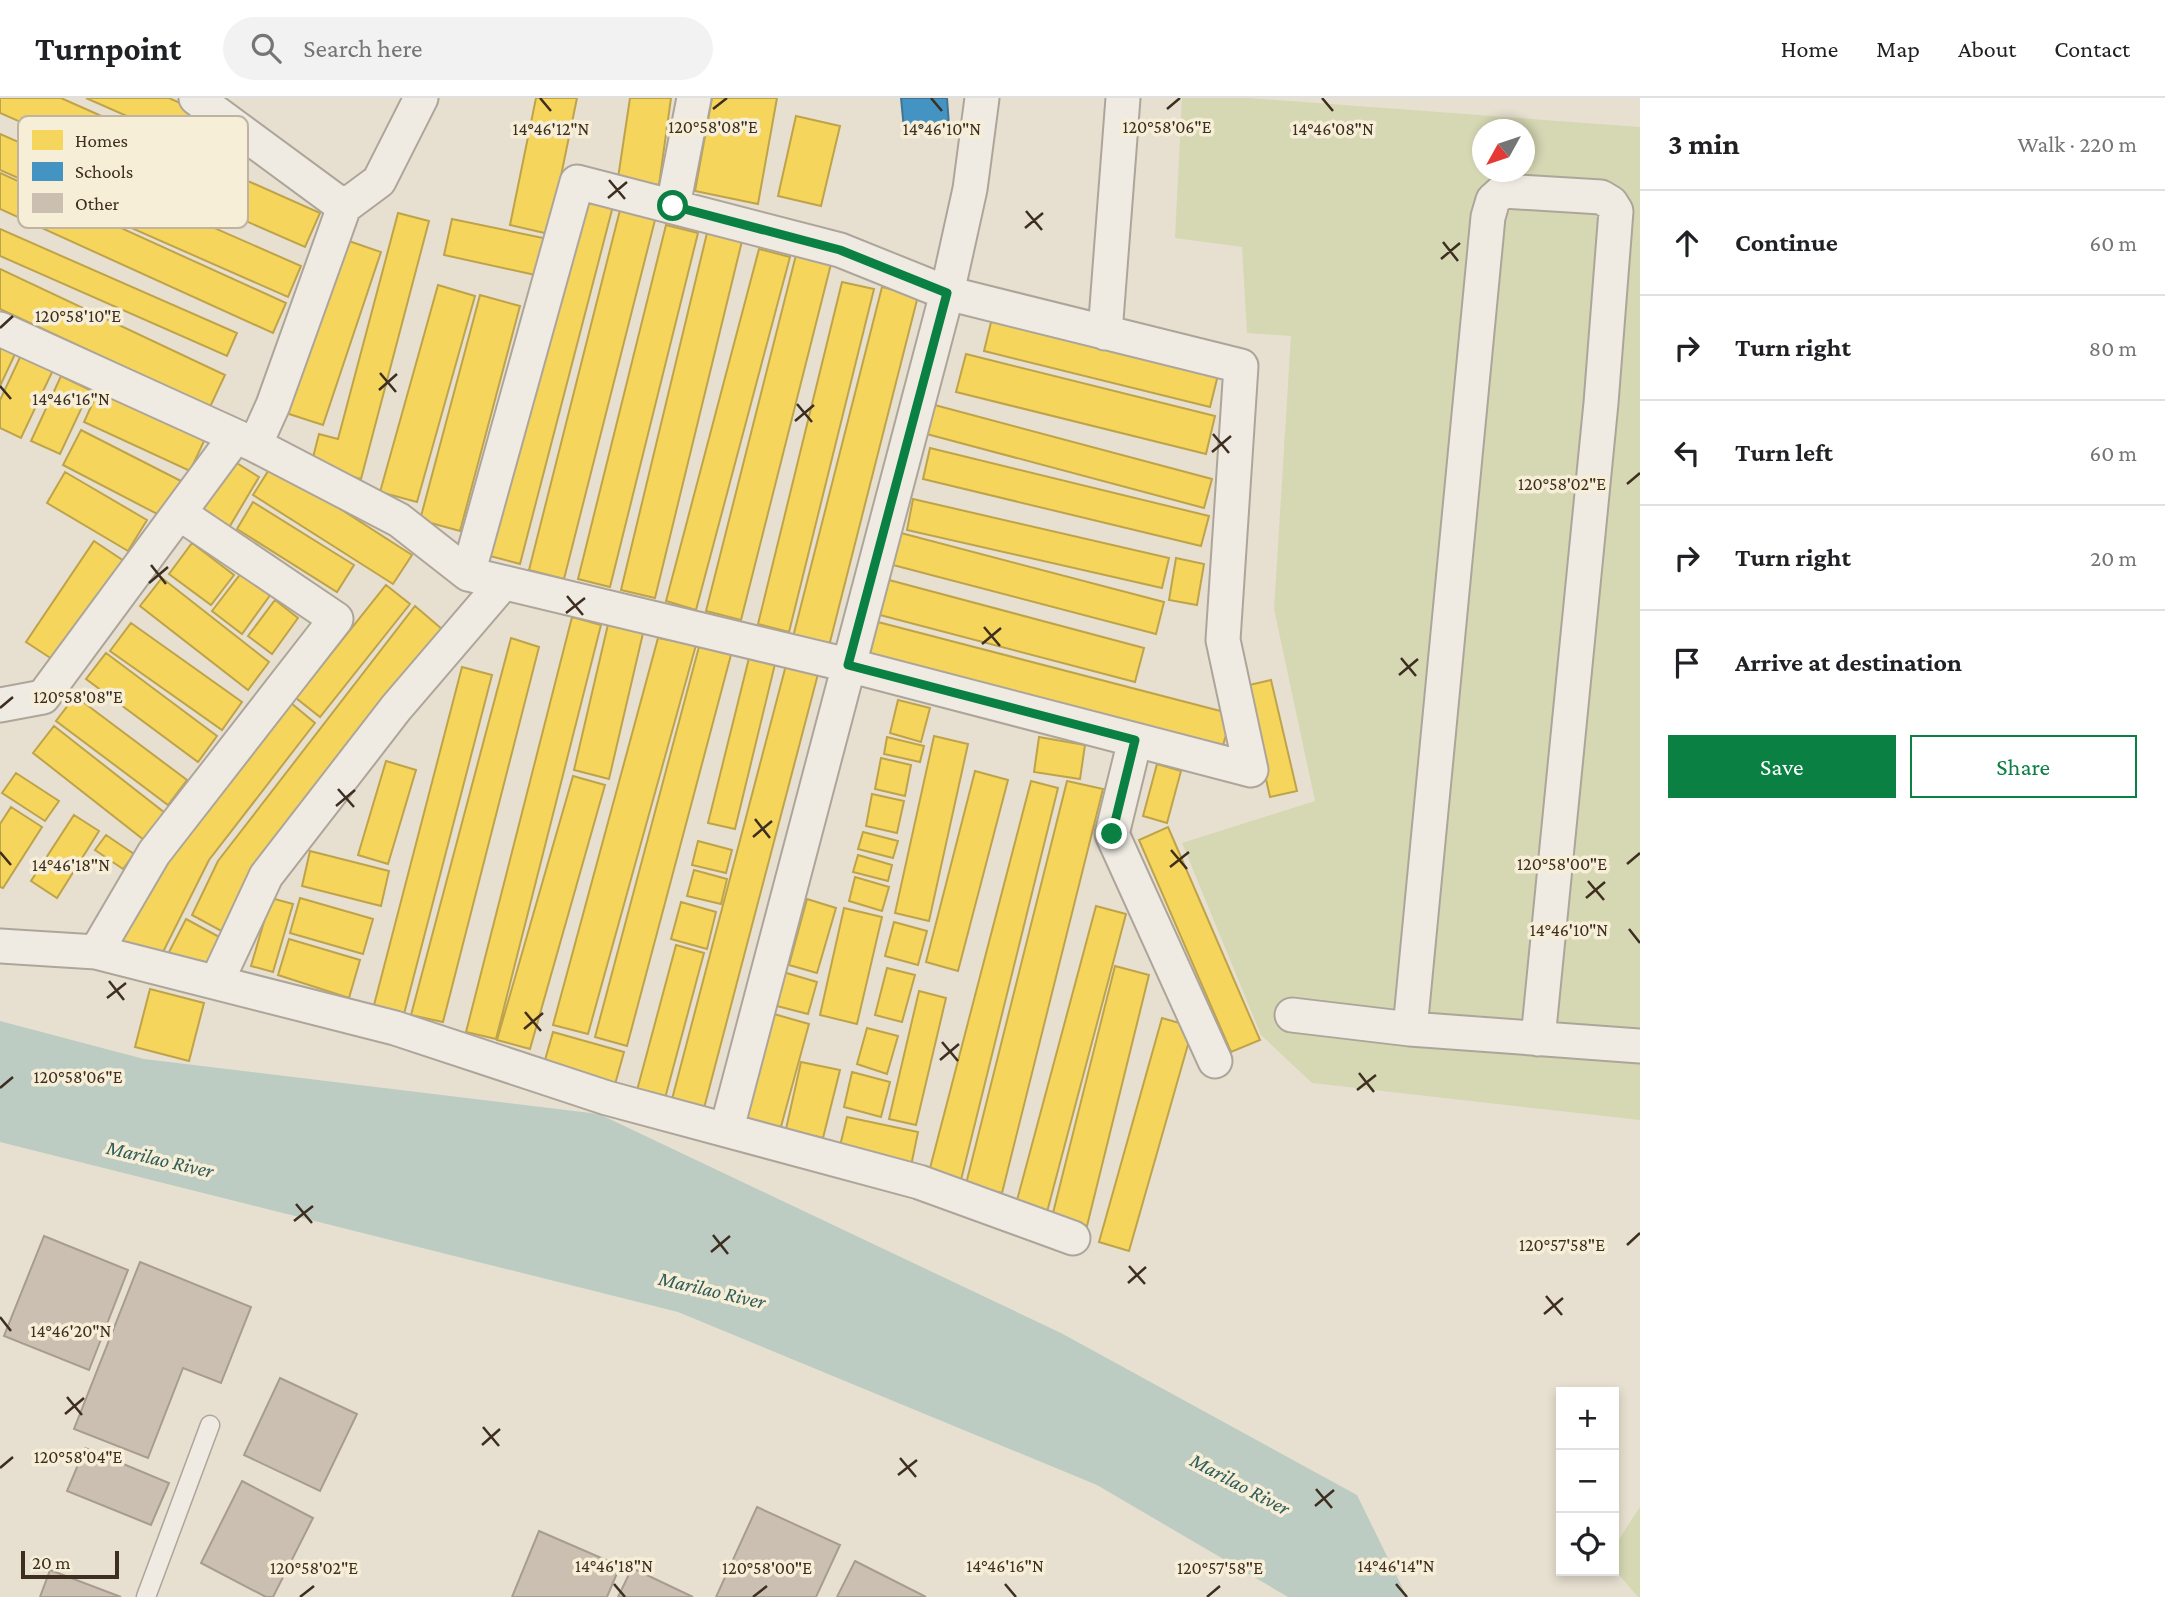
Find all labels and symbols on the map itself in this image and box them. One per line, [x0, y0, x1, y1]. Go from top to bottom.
legend [18, 116, 248, 228]
text: 120°58'08"E [668, 117, 758, 137]
text: 120°58'06"E [1123, 117, 1212, 137]
text: 14°46'12"N [513, 119, 590, 139]
text: 14°46'10"N [903, 119, 981, 139]
text: 14°46'08"N [1292, 119, 1374, 139]
north arrow [1472, 119, 1535, 182]
text: Homes [75, 130, 128, 151]
text: Schools [75, 161, 133, 182]
route start [657, 190, 688, 221]
text: Other [75, 193, 120, 214]
text: 120°58'10"E [35, 306, 121, 326]
text: 14°46'16"N [32, 389, 110, 409]
text: 120°58'02"E [1518, 474, 1606, 494]
text: 120°58'08"E [33, 687, 123, 707]
route end [1096, 818, 1127, 849]
text: 120°58'00"E [1517, 854, 1607, 874]
text: 14°46'18"N [32, 855, 110, 875]
text: 14°46'10"N [1530, 920, 1608, 940]
text: 120°58'06"E [34, 1067, 123, 1087]
water label: Marilao River [103, 1135, 217, 1183]
text: 120°57'58"E [1519, 1235, 1605, 1255]
water label: Marilao River [655, 1266, 769, 1314]
text: 14°46'20"N [31, 1321, 112, 1341]
text: 120°58'04"E [34, 1447, 123, 1467]
water label: Marilao River [1185, 1447, 1295, 1521]
scale bar [21, 1548, 119, 1580]
text: 14°46'18"N [575, 1556, 653, 1576]
text: 14°46'16"N [966, 1556, 1044, 1576]
text: 14°46'14"N [1357, 1556, 1435, 1576]
text: 120°58'02"E [270, 1558, 358, 1578]
text: 120°58'00"E [722, 1558, 812, 1578]
text: 120°57'58"E [1177, 1558, 1263, 1578]

